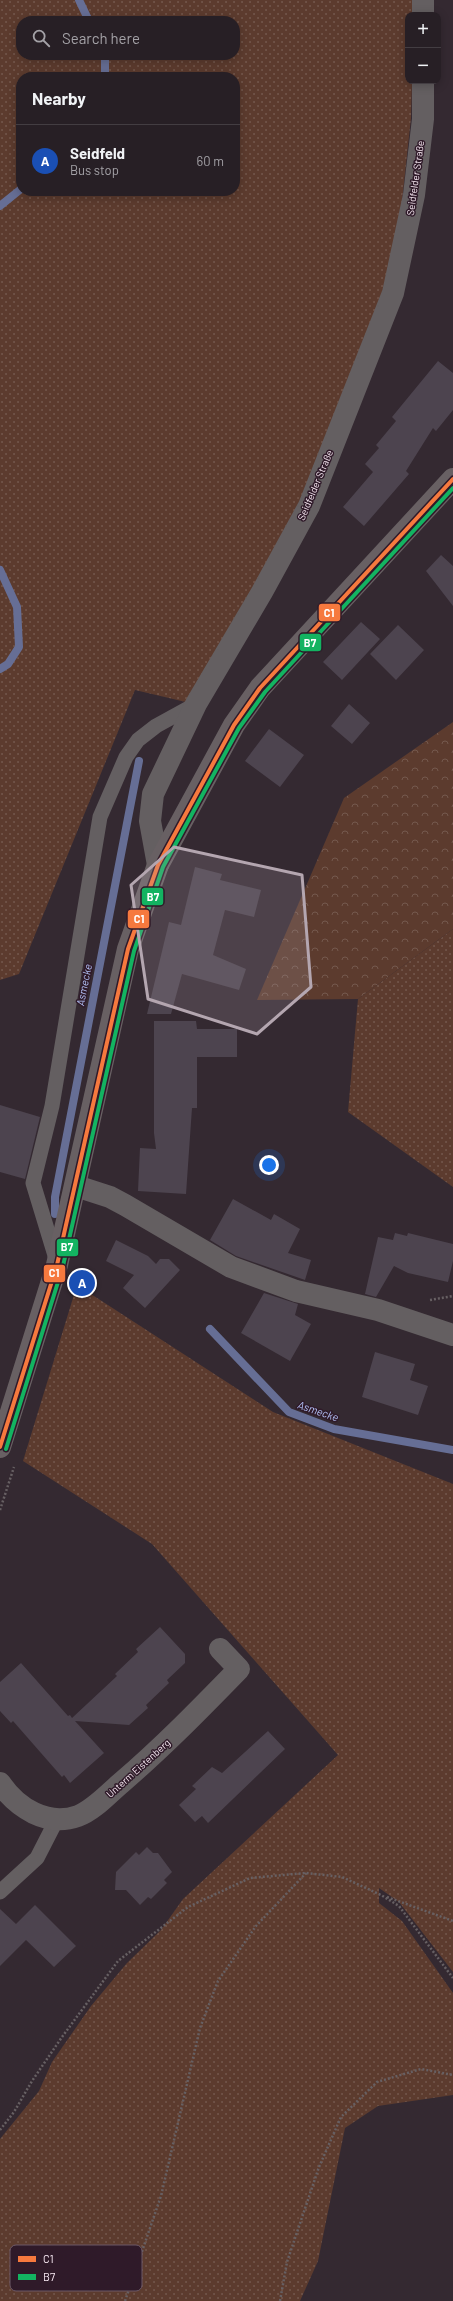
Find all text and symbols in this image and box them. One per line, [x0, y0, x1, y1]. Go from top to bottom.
map controls [405, 12, 441, 84]
button: + [405, 12, 441, 48]
search box [16, 16, 240, 60]
icon: search [30, 27, 52, 49]
text: Search here [62, 29, 140, 47]
button: − [405, 48, 441, 84]
text: Nearby [32, 88, 86, 108]
street label: Seidfelder Straße [404, 140, 426, 216]
text: Seidfeld [70, 144, 125, 162]
text: A [41, 153, 49, 169]
text: 60 m [197, 153, 224, 169]
text: Bus stop [70, 162, 119, 178]
street label: Seidfelder Straße [295, 448, 335, 522]
line badge: C1 [318, 603, 341, 622]
text: C1 [324, 606, 334, 619]
line badge: B7 [299, 633, 322, 652]
text: B7 [304, 636, 317, 649]
line badge: B7 [141, 887, 164, 906]
text: B7 [147, 890, 160, 903]
line badge: C1 [127, 909, 150, 929]
text: C1 [134, 912, 144, 925]
water label: Asmecke [73, 963, 94, 1007]
your location [259, 1155, 279, 1175]
line badge: B7 [56, 1238, 79, 1257]
text: B7 [61, 1240, 74, 1253]
line badge: C1 [43, 1264, 66, 1283]
text: C1 [49, 1266, 59, 1279]
pin: A [69, 1268, 95, 1298]
water label: Asmecke [296, 1397, 341, 1424]
street label: Unterm Eistenberg [104, 1736, 172, 1800]
legend [10, 2245, 142, 2291]
text: C1 [43, 2252, 54, 2265]
text: B7 [43, 2270, 55, 2283]

